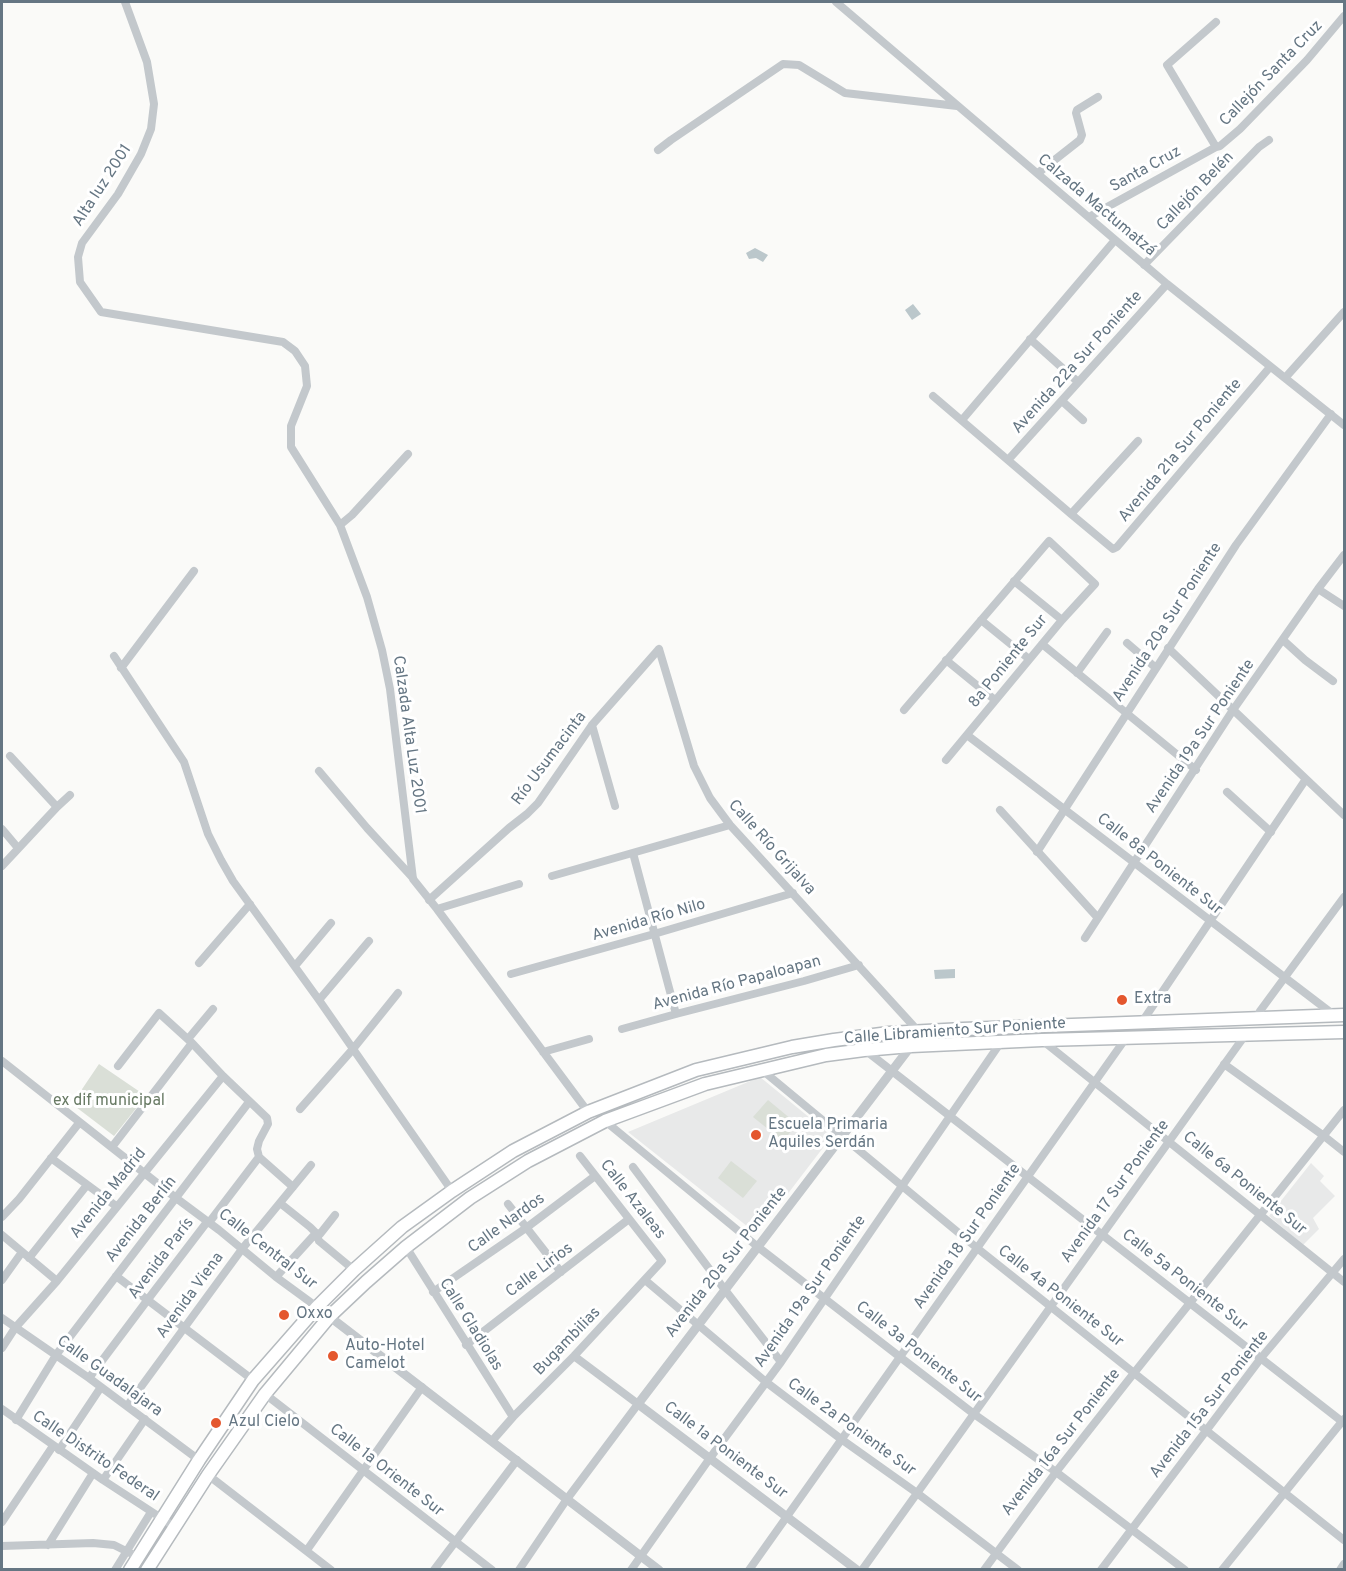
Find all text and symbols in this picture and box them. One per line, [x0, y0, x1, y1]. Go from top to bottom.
street label: Callejón Santa Cruz [1216, 17, 1328, 131]
street label: Alta luz 2001 [69, 141, 137, 231]
street label: Santa Cruz [1107, 143, 1185, 197]
street label: Callejón Belén [1153, 148, 1239, 236]
street label: Calzada Mactumatzá [1033, 151, 1159, 261]
street label: Avenida 22a Sur Poniente [1009, 288, 1147, 438]
street label: Avenida 21a Sur Poniente [1115, 375, 1247, 527]
street label: Avenida 20a Sur Poniente [1109, 540, 1227, 706]
street label: 8a Poniente Sur [965, 611, 1053, 713]
street label: Calzada Alta Luz 2001 [387, 654, 429, 816]
street label: Avenida 19a Sur Poniente [1142, 656, 1260, 818]
street label: Río Usumacinta [509, 708, 591, 810]
street label: Calle Río Grijalva [723, 796, 819, 900]
street label: Calle 8a Poniente Sur [1092, 810, 1226, 920]
street label: Avenida Río Nilo [590, 896, 708, 946]
street label: Avenida Río Papaloapan [651, 952, 823, 1016]
place label: Extra [1134, 990, 1171, 1010]
marker: Extra [1115, 993, 1129, 1007]
street label: Calle Libramiento Sur Poniente [843, 1015, 1067, 1049]
park label: ex dif municipal [53, 1092, 165, 1112]
place label: Escuela Primaria Aquiles Serdán [768, 1116, 888, 1154]
street label: Avenida 17 Sur Poniente [1058, 1117, 1174, 1267]
marker: Escuela Primaria Aquiles Serdán [749, 1128, 763, 1142]
street label: Calle 6a Poniente Sur [1178, 1128, 1310, 1240]
street label: Avenida Madrid [67, 1145, 151, 1243]
street label: Calle Azaleas [595, 1156, 669, 1244]
street label: Avenida 18 Sur Poniente [910, 1160, 1026, 1314]
street label: Avenida Berlín [102, 1173, 182, 1267]
street label: Avenida 20a Sur Poniente [662, 1184, 792, 1342]
street label: Calle Nardos [465, 1190, 549, 1258]
street label: Calle Central Sur [214, 1205, 320, 1295]
street label: Avenida 19a Sur Poniente [751, 1212, 871, 1372]
street label: Avenida París [125, 1214, 199, 1304]
street label: Calle 5a Poniente Sur [1117, 1226, 1251, 1336]
street label: Calle Lirios [503, 1240, 577, 1302]
street label: Calle 4a Poniente Sur [993, 1242, 1127, 1352]
street label: Avenida Viena [153, 1249, 229, 1343]
street label: Calle Gladiolas [434, 1275, 506, 1375]
street label: Calle 3a Poniente Sur [851, 1298, 985, 1408]
street label: Bugambilias [531, 1304, 605, 1380]
place label: Oxxo [296, 1305, 333, 1325]
marker: Oxxo [277, 1308, 291, 1322]
street label: Avenida 15a Sur Poniente [1146, 1327, 1274, 1483]
street label: Calle Guadalajara [52, 1332, 166, 1422]
place label: Auto-Hotel Camelot [345, 1337, 425, 1375]
marker: Auto-Hotel Camelot [326, 1349, 340, 1363]
street label: Avenida 16a Sur Poniente [999, 1366, 1125, 1520]
street label: Calle 2a Poniente Sur [783, 1375, 919, 1481]
street label: Calle 1a Poniente Sur [659, 1398, 791, 1504]
street label: Calle Distrito Federal [28, 1407, 162, 1507]
place label: Azul Cielo [228, 1413, 300, 1433]
marker: Azul Cielo [209, 1416, 223, 1430]
street label: Calle 1a Oriente Sur [325, 1420, 447, 1522]

